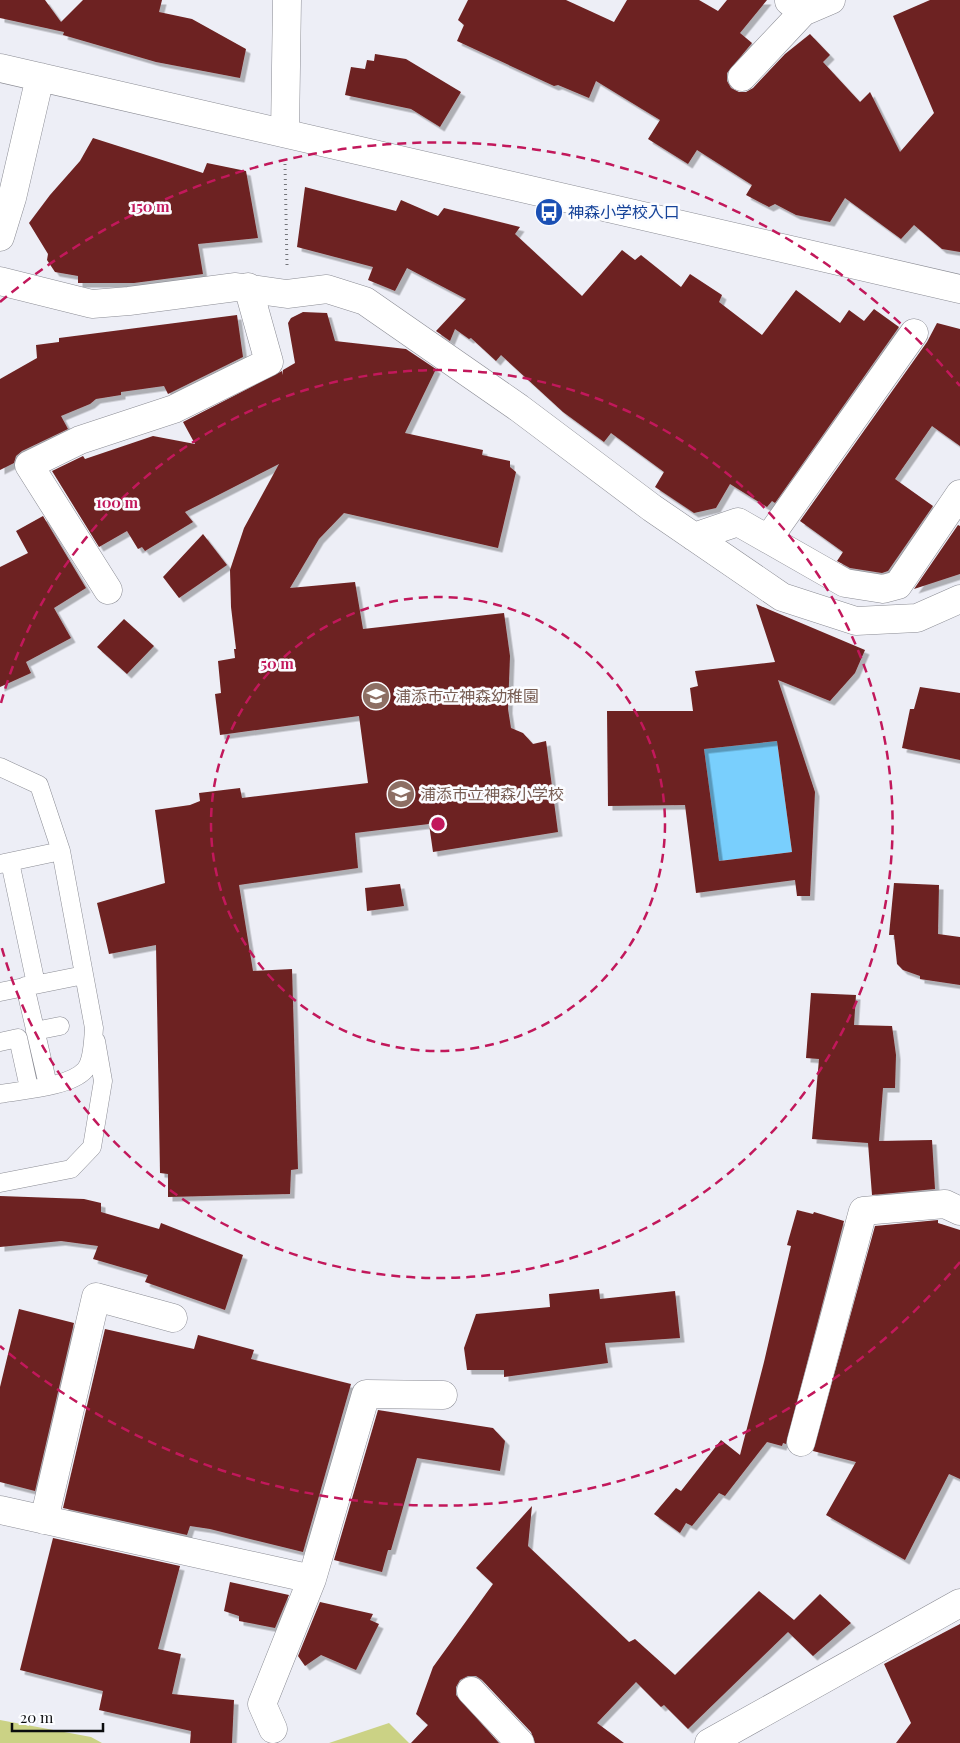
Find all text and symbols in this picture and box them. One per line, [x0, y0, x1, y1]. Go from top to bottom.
text: 150 m [130, 196, 170, 216]
bus stop icon: 神森小学校入口 [534, 197, 564, 227]
place label: 神森小学校入口 [568, 201, 680, 222]
text: 100 m [96, 492, 139, 512]
text: 50 m [260, 653, 294, 673]
school or university icon: 浦添市立神森幼稚園 [361, 681, 391, 711]
place label: 浦添市立神森幼稚園 [395, 685, 539, 706]
school or university icon: 浦添市立神森小学校 [386, 779, 416, 809]
place label: 浦添市立神森小学校 [420, 783, 564, 804]
centre of rings [429, 815, 447, 833]
scale bar [12, 1700, 104, 1732]
text: 20 m [20, 1707, 54, 1727]

